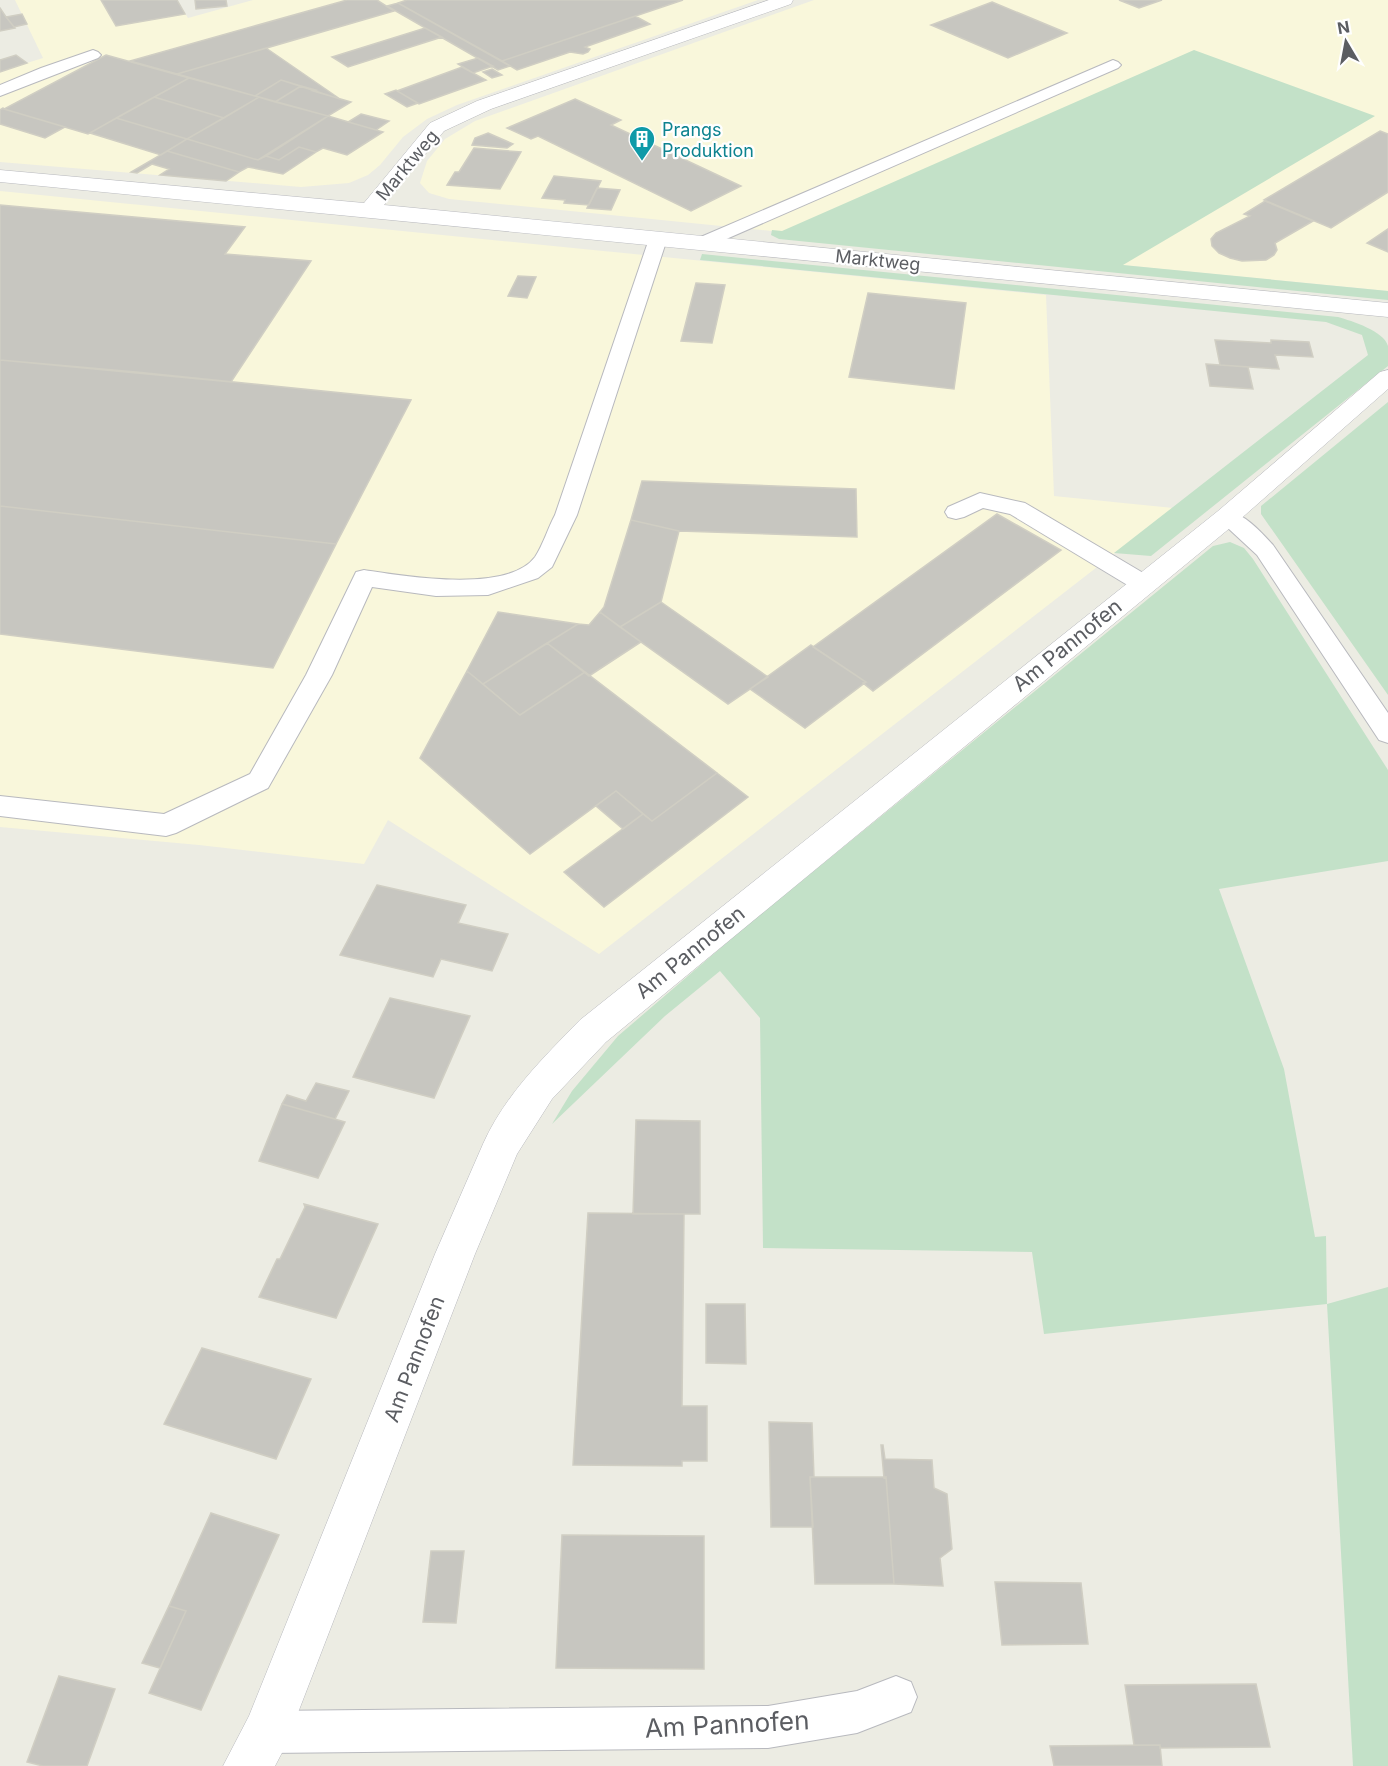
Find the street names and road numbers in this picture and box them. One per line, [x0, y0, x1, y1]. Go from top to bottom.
street label: Marktweg [372, 126, 442, 204]
street label: Marktweg [834, 245, 922, 275]
street label: Am Pannofen [1007, 593, 1127, 697]
street label: Am Pannofen [630, 900, 750, 1004]
street label: Am Pannofen [378, 1292, 450, 1426]
street label: Am Pannofen [644, 1704, 810, 1744]

